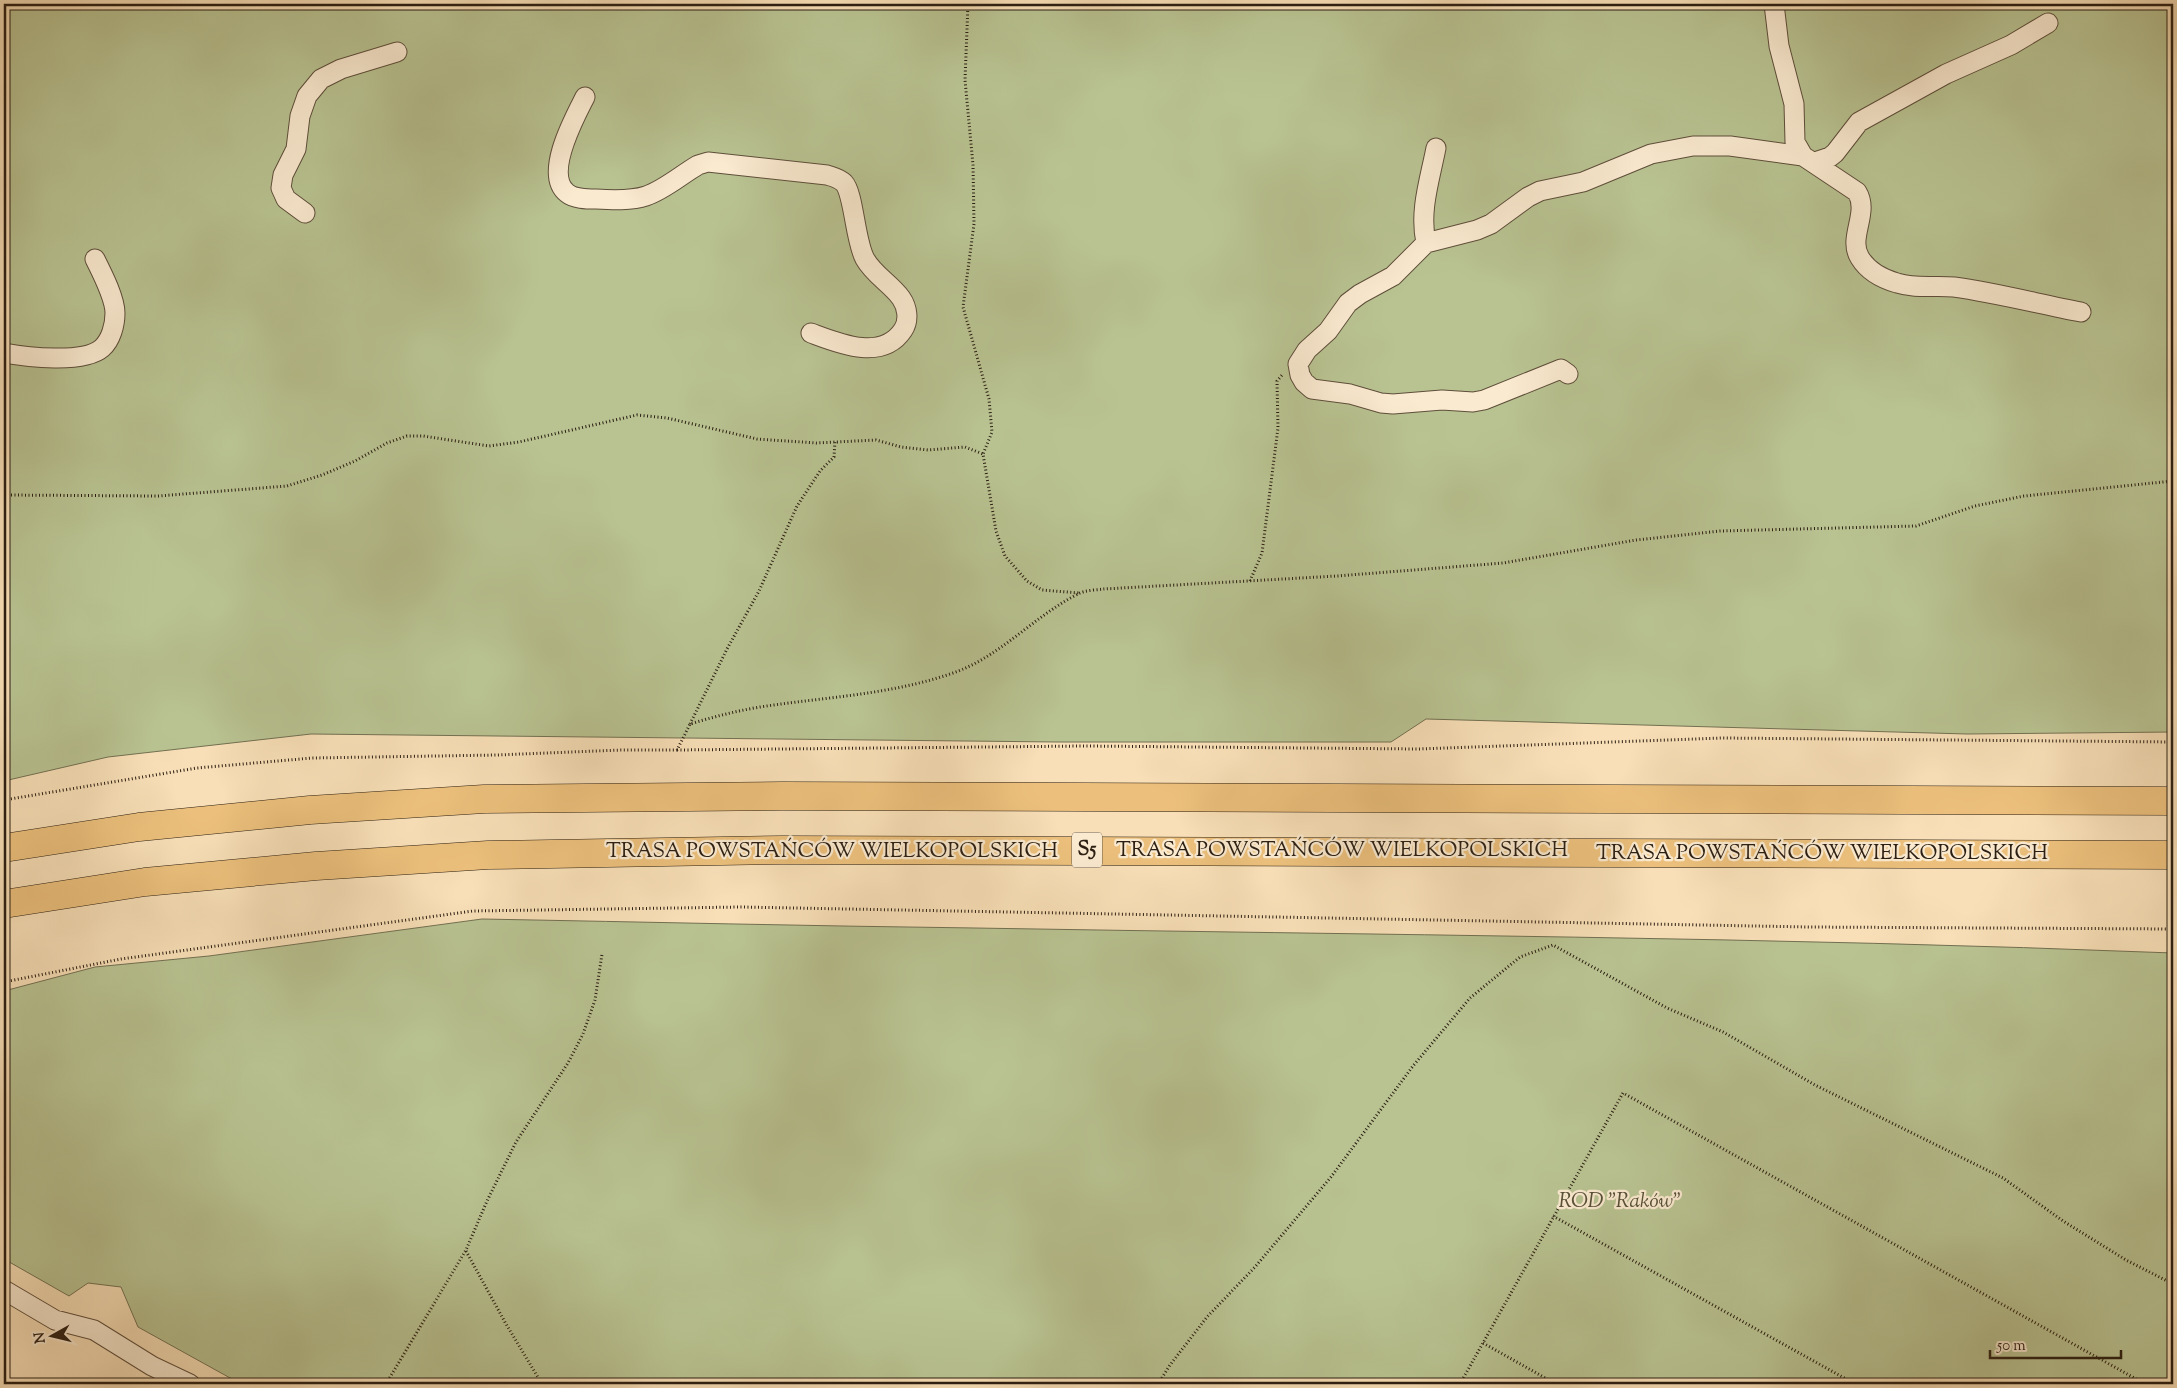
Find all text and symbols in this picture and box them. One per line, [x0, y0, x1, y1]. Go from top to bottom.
road number: S5 [1072, 832, 1102, 868]
street label: TRASA POWSTAŃCÓW WIELKOPOLSKICH [1116, 836, 1568, 866]
street label: TRASA POWSTAŃCÓW WIELKOPOLSKICH [606, 837, 1058, 867]
street label: TRASA POWSTAŃCÓW WIELKOPOLSKICH [1596, 839, 2048, 869]
park label: ROD "Raków" [1559, 1187, 1681, 1217]
north arrow [28, 1310, 78, 1360]
scale bar [1990, 1328, 2121, 1360]
text: N [30, 1331, 52, 1344]
text: 50 m [1996, 1336, 2026, 1357]

